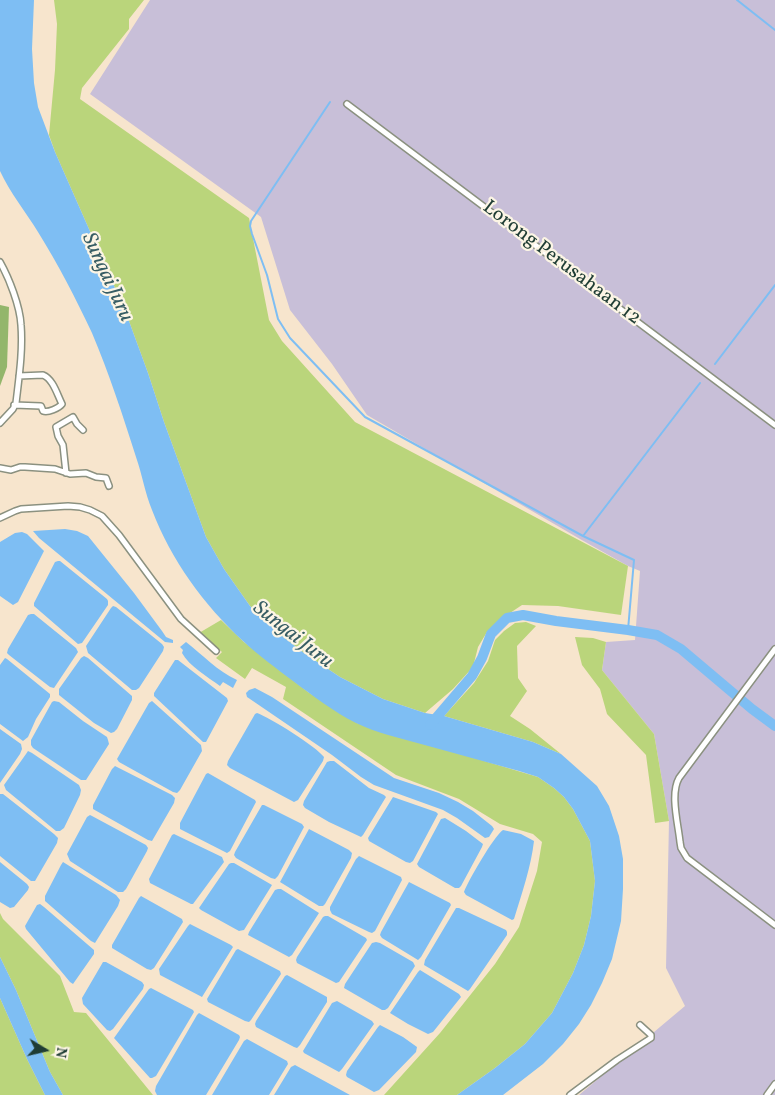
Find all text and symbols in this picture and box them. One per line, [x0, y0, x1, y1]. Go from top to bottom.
street label: Lorong Perusahaan 12 [477, 197, 645, 331]
water label: Sungai Juru [74, 230, 138, 326]
water label: Sungai Juru [247, 597, 337, 675]
north arrow [20, 1025, 70, 1075]
text: N [50, 1046, 70, 1059]

